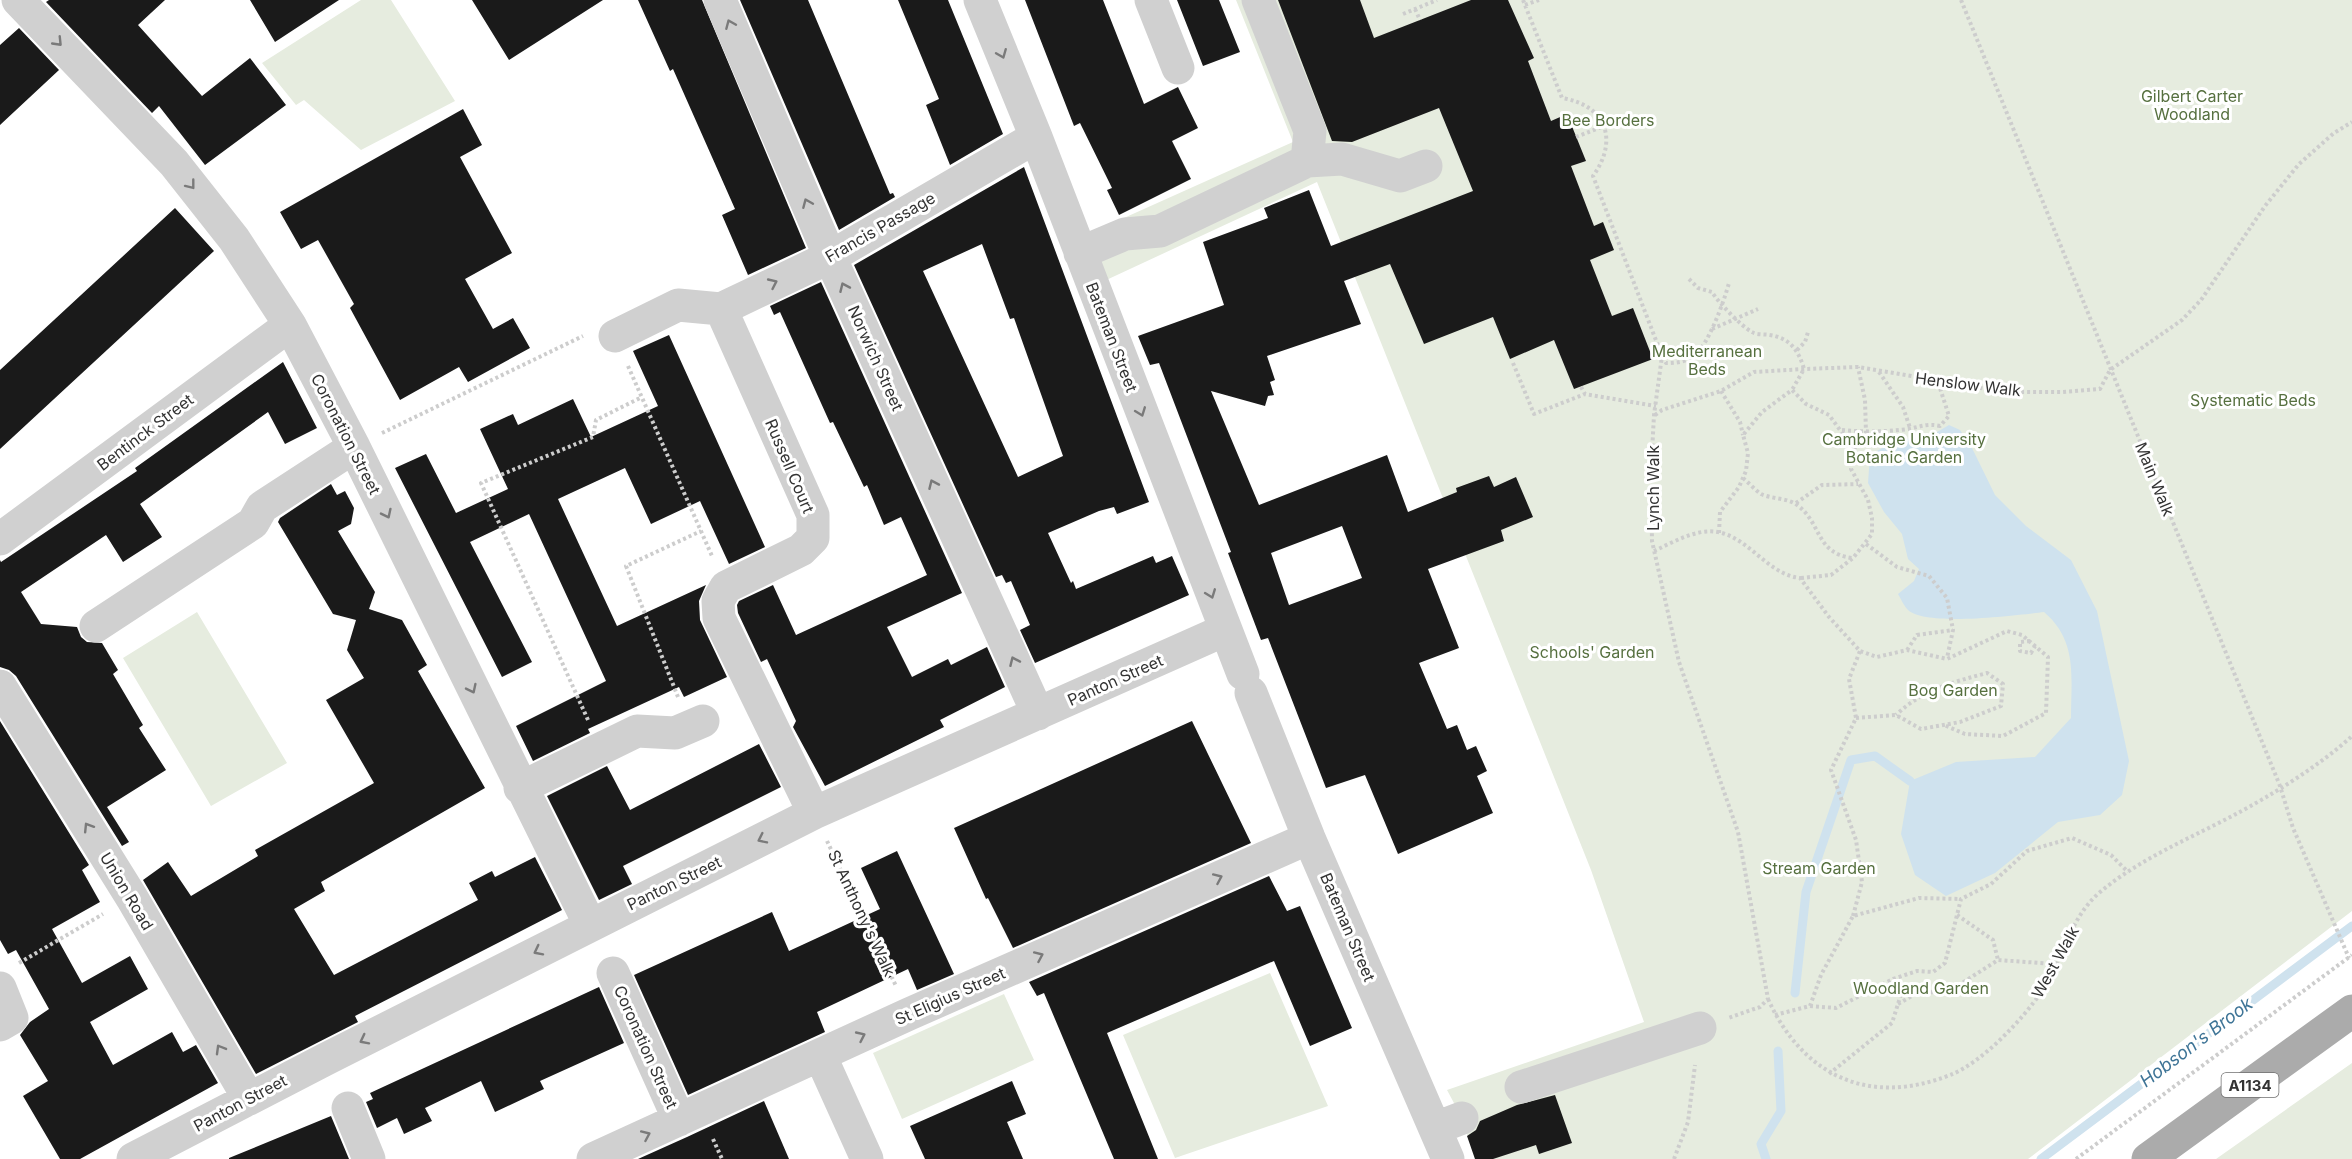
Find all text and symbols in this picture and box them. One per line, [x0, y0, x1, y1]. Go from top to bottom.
one-way arrow [725, 19, 737, 30]
one-way arrow [51, 35, 62, 46]
one-way arrow [995, 48, 1007, 59]
park label: Gilbert Carter Woodland [2141, 86, 2243, 124]
park label: Bee Borders [1561, 110, 1655, 130]
one-way arrow [184, 178, 195, 189]
street label: Francis Passage [821, 187, 939, 267]
one-way arrow [802, 198, 814, 209]
one-way arrow [767, 279, 778, 291]
street label: Bateman Street [1082, 279, 1142, 395]
one-way arrow [839, 282, 851, 293]
street label: Norwich Street [844, 302, 908, 414]
park label: Mediterranean Beds [1652, 341, 1762, 379]
street label: Henslow Walk [1914, 368, 2022, 400]
street label: Coronation Street [307, 370, 385, 498]
street label: Bentinck Street [93, 389, 197, 475]
park label: Systematic Beds [2190, 390, 2316, 410]
one-way arrow [1134, 406, 1146, 417]
street label: Russell Court [761, 416, 819, 516]
park label: Cambridge University Botanic Garden [1822, 429, 1986, 467]
street label: Main Walk [2131, 439, 2179, 519]
street label: Lynch Walk [1643, 445, 1663, 531]
one-way arrow [929, 479, 941, 490]
one-way arrow [379, 508, 391, 519]
one-way arrow [1204, 588, 1216, 599]
park label: Schools' Garden [1530, 642, 1654, 662]
street label: Panton Street [1064, 650, 1166, 710]
one-way arrow [1009, 656, 1021, 667]
park label: Bog Garden [1908, 680, 1998, 700]
one-way arrow [465, 683, 476, 694]
one-way arrow [84, 823, 96, 833]
one-way arrow [757, 832, 768, 844]
street label: St Anthony's Walk [824, 847, 900, 980]
street label: Union Road [96, 848, 158, 934]
street label: Panton Street [624, 852, 724, 914]
park label: Stream Garden [1762, 858, 1876, 878]
street label: Bateman Street [1316, 870, 1380, 984]
one-way arrow [1211, 873, 1222, 885]
street label: West Walk [2027, 922, 2083, 1001]
one-way arrow [533, 944, 544, 956]
one-way arrow [1033, 952, 1044, 964]
street label: St Eligius Street [892, 963, 1008, 1029]
park label: Woodland Garden [1853, 978, 1989, 998]
street label: Coronation Street [610, 982, 682, 1112]
water label: Hobson's Brook [2135, 992, 2257, 1091]
one-way arrow [855, 1031, 866, 1043]
one-way arrow [359, 1032, 370, 1044]
one-way arrow [216, 1045, 227, 1055]
street label: Panton Street [190, 1070, 290, 1136]
road number: A1134 [2222, 1073, 2278, 1097]
one-way arrow [640, 1130, 651, 1142]

